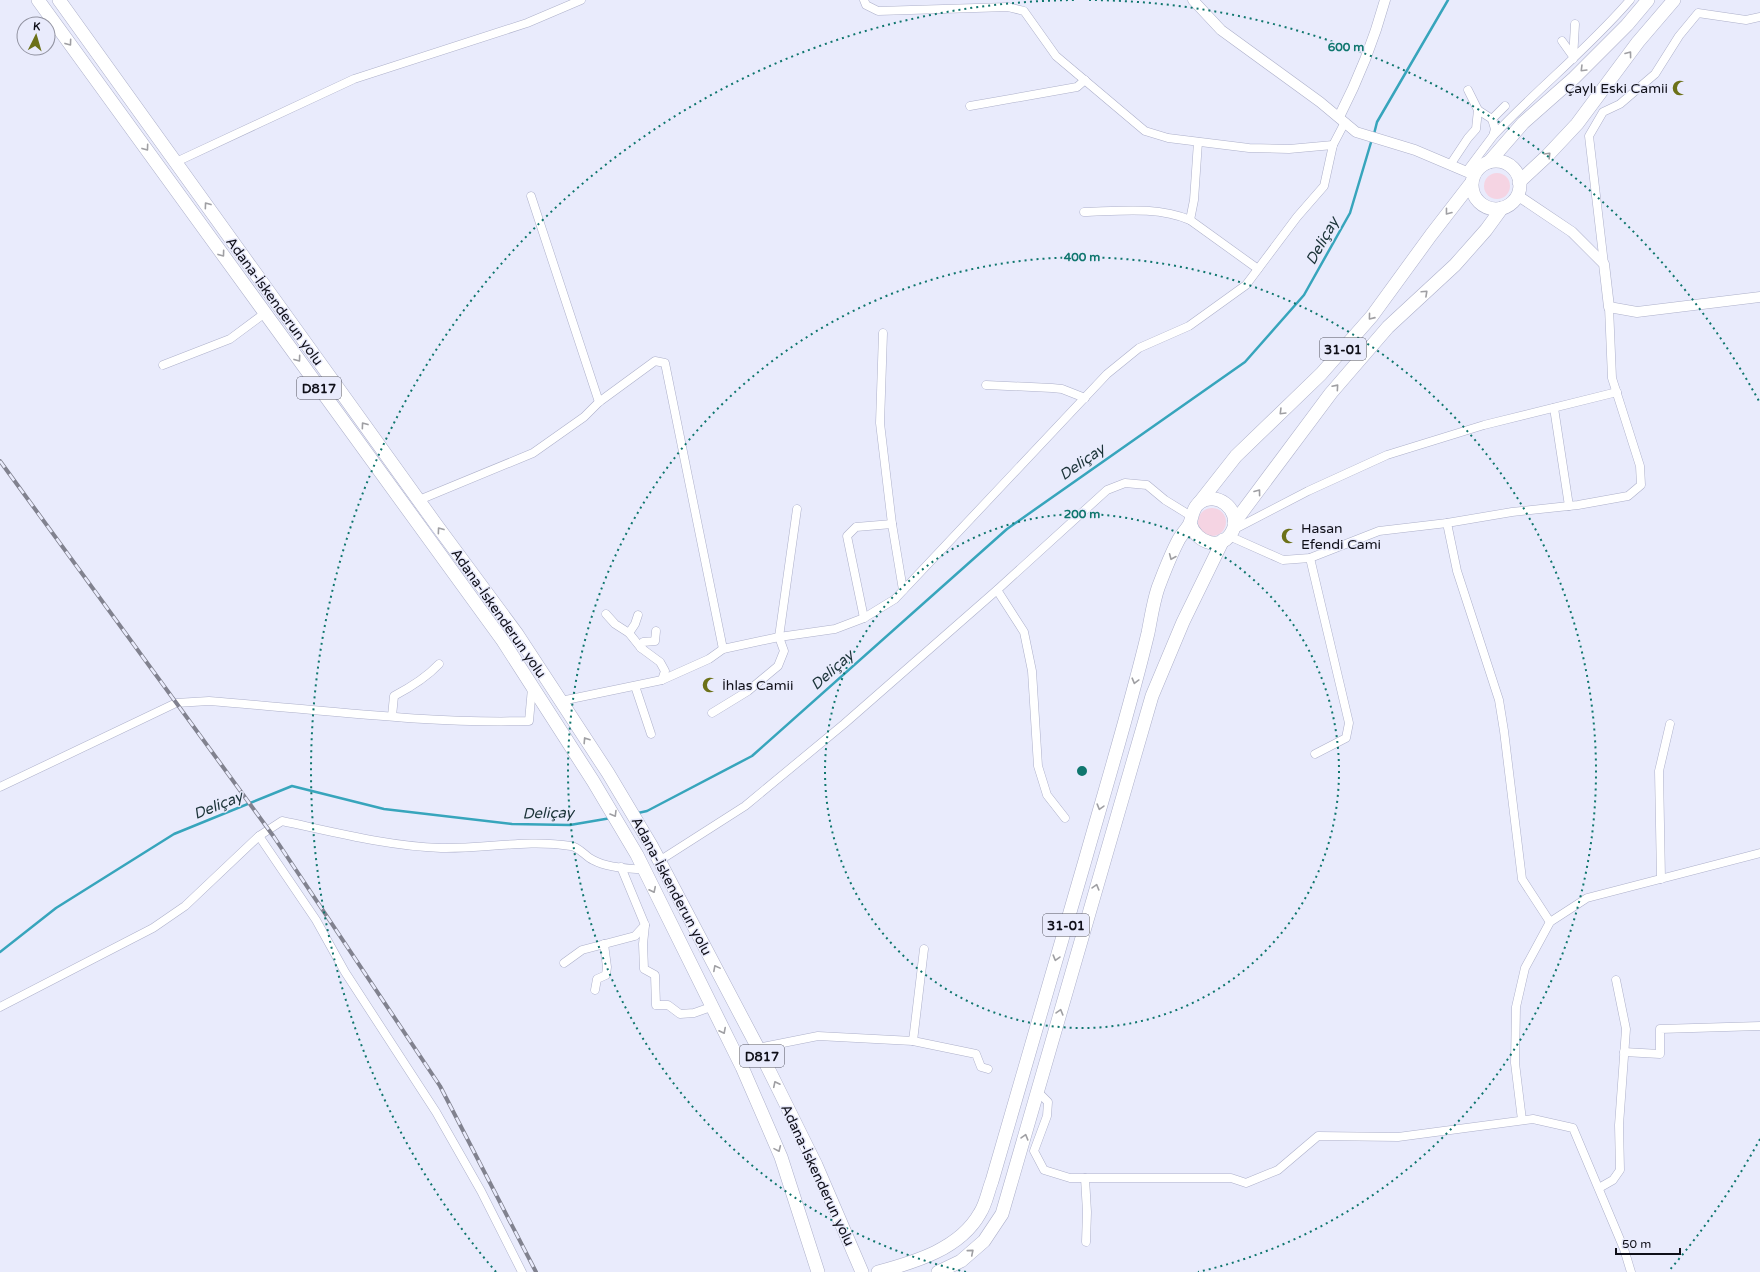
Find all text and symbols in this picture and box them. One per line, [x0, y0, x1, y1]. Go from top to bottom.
north arrow [16, 16, 56, 56]
text: K [33, 20, 42, 33]
one-way arrow [65, 39, 72, 46]
text: 600 m [1328, 40, 1364, 54]
one-way arrow [1624, 51, 1632, 58]
one-way arrow [1580, 64, 1588, 72]
mosque icon: Çaylı Eski Camii [1671, 79, 1689, 97]
place label: Çaylı Eski Camii [1565, 80, 1668, 97]
one-way arrow [141, 144, 148, 151]
one-way arrow [1543, 152, 1551, 160]
one-way arrow [205, 203, 212, 210]
one-way arrow [1446, 208, 1453, 215]
water label: Deliçay [1302, 213, 1343, 268]
street label: Adana-İskenderun yolu [222, 234, 327, 369]
one-way arrow [217, 249, 224, 256]
text: 400 m [1064, 250, 1100, 264]
one-way arrow [1420, 290, 1428, 298]
one-way arrow [1368, 312, 1375, 319]
road number: 31-01 [1320, 338, 1366, 360]
one-way arrow [293, 355, 301, 362]
road number: D817 [297, 377, 341, 399]
one-way arrow [1331, 385, 1338, 392]
one-way arrow [1279, 407, 1287, 415]
one-way arrow [362, 422, 369, 429]
water label: Deliçay [1056, 439, 1110, 484]
one-way arrow [1254, 489, 1261, 496]
text: 200 m [1064, 507, 1100, 521]
place label: Hasan Efendi Cami [1301, 520, 1381, 553]
one-way arrow [438, 527, 445, 534]
mosque icon: Hasan Efendi Cami [1280, 527, 1298, 545]
street label: Adana-İskenderun yolu [447, 545, 550, 681]
one-way arrow [1168, 553, 1176, 560]
water label: Deliçay [807, 645, 859, 694]
mosque icon: İhlas Camii [701, 676, 719, 694]
place label: İhlas Camii [722, 677, 794, 694]
one-way arrow [1131, 678, 1140, 685]
one-way arrow [584, 737, 591, 744]
centre of rings [1075, 764, 1089, 778]
water label: Deliçay [191, 786, 247, 823]
one-way arrow [1096, 803, 1105, 810]
water label: Deliçay [522, 804, 576, 822]
one-way arrow [609, 810, 616, 817]
street label: Adana-İskenderun yolu [628, 814, 715, 958]
one-way arrow [1091, 884, 1100, 891]
one-way arrow [648, 885, 656, 893]
road number: 31-01 [1043, 914, 1089, 936]
one-way arrow [1052, 955, 1061, 962]
one-way arrow [713, 965, 721, 973]
one-way arrow [1055, 1009, 1064, 1016]
one-way arrow [719, 1027, 726, 1035]
road number: D817 [740, 1045, 784, 1067]
one-way arrow [773, 1081, 781, 1088]
street label: Adana-İskenderun yolu [777, 1102, 858, 1249]
one-way arrow [1020, 1134, 1029, 1141]
one-way arrow [773, 1145, 781, 1153]
scale bar [1616, 1230, 1680, 1256]
text: 50 m [1622, 1237, 1651, 1251]
one-way arrow [967, 1250, 974, 1257]

